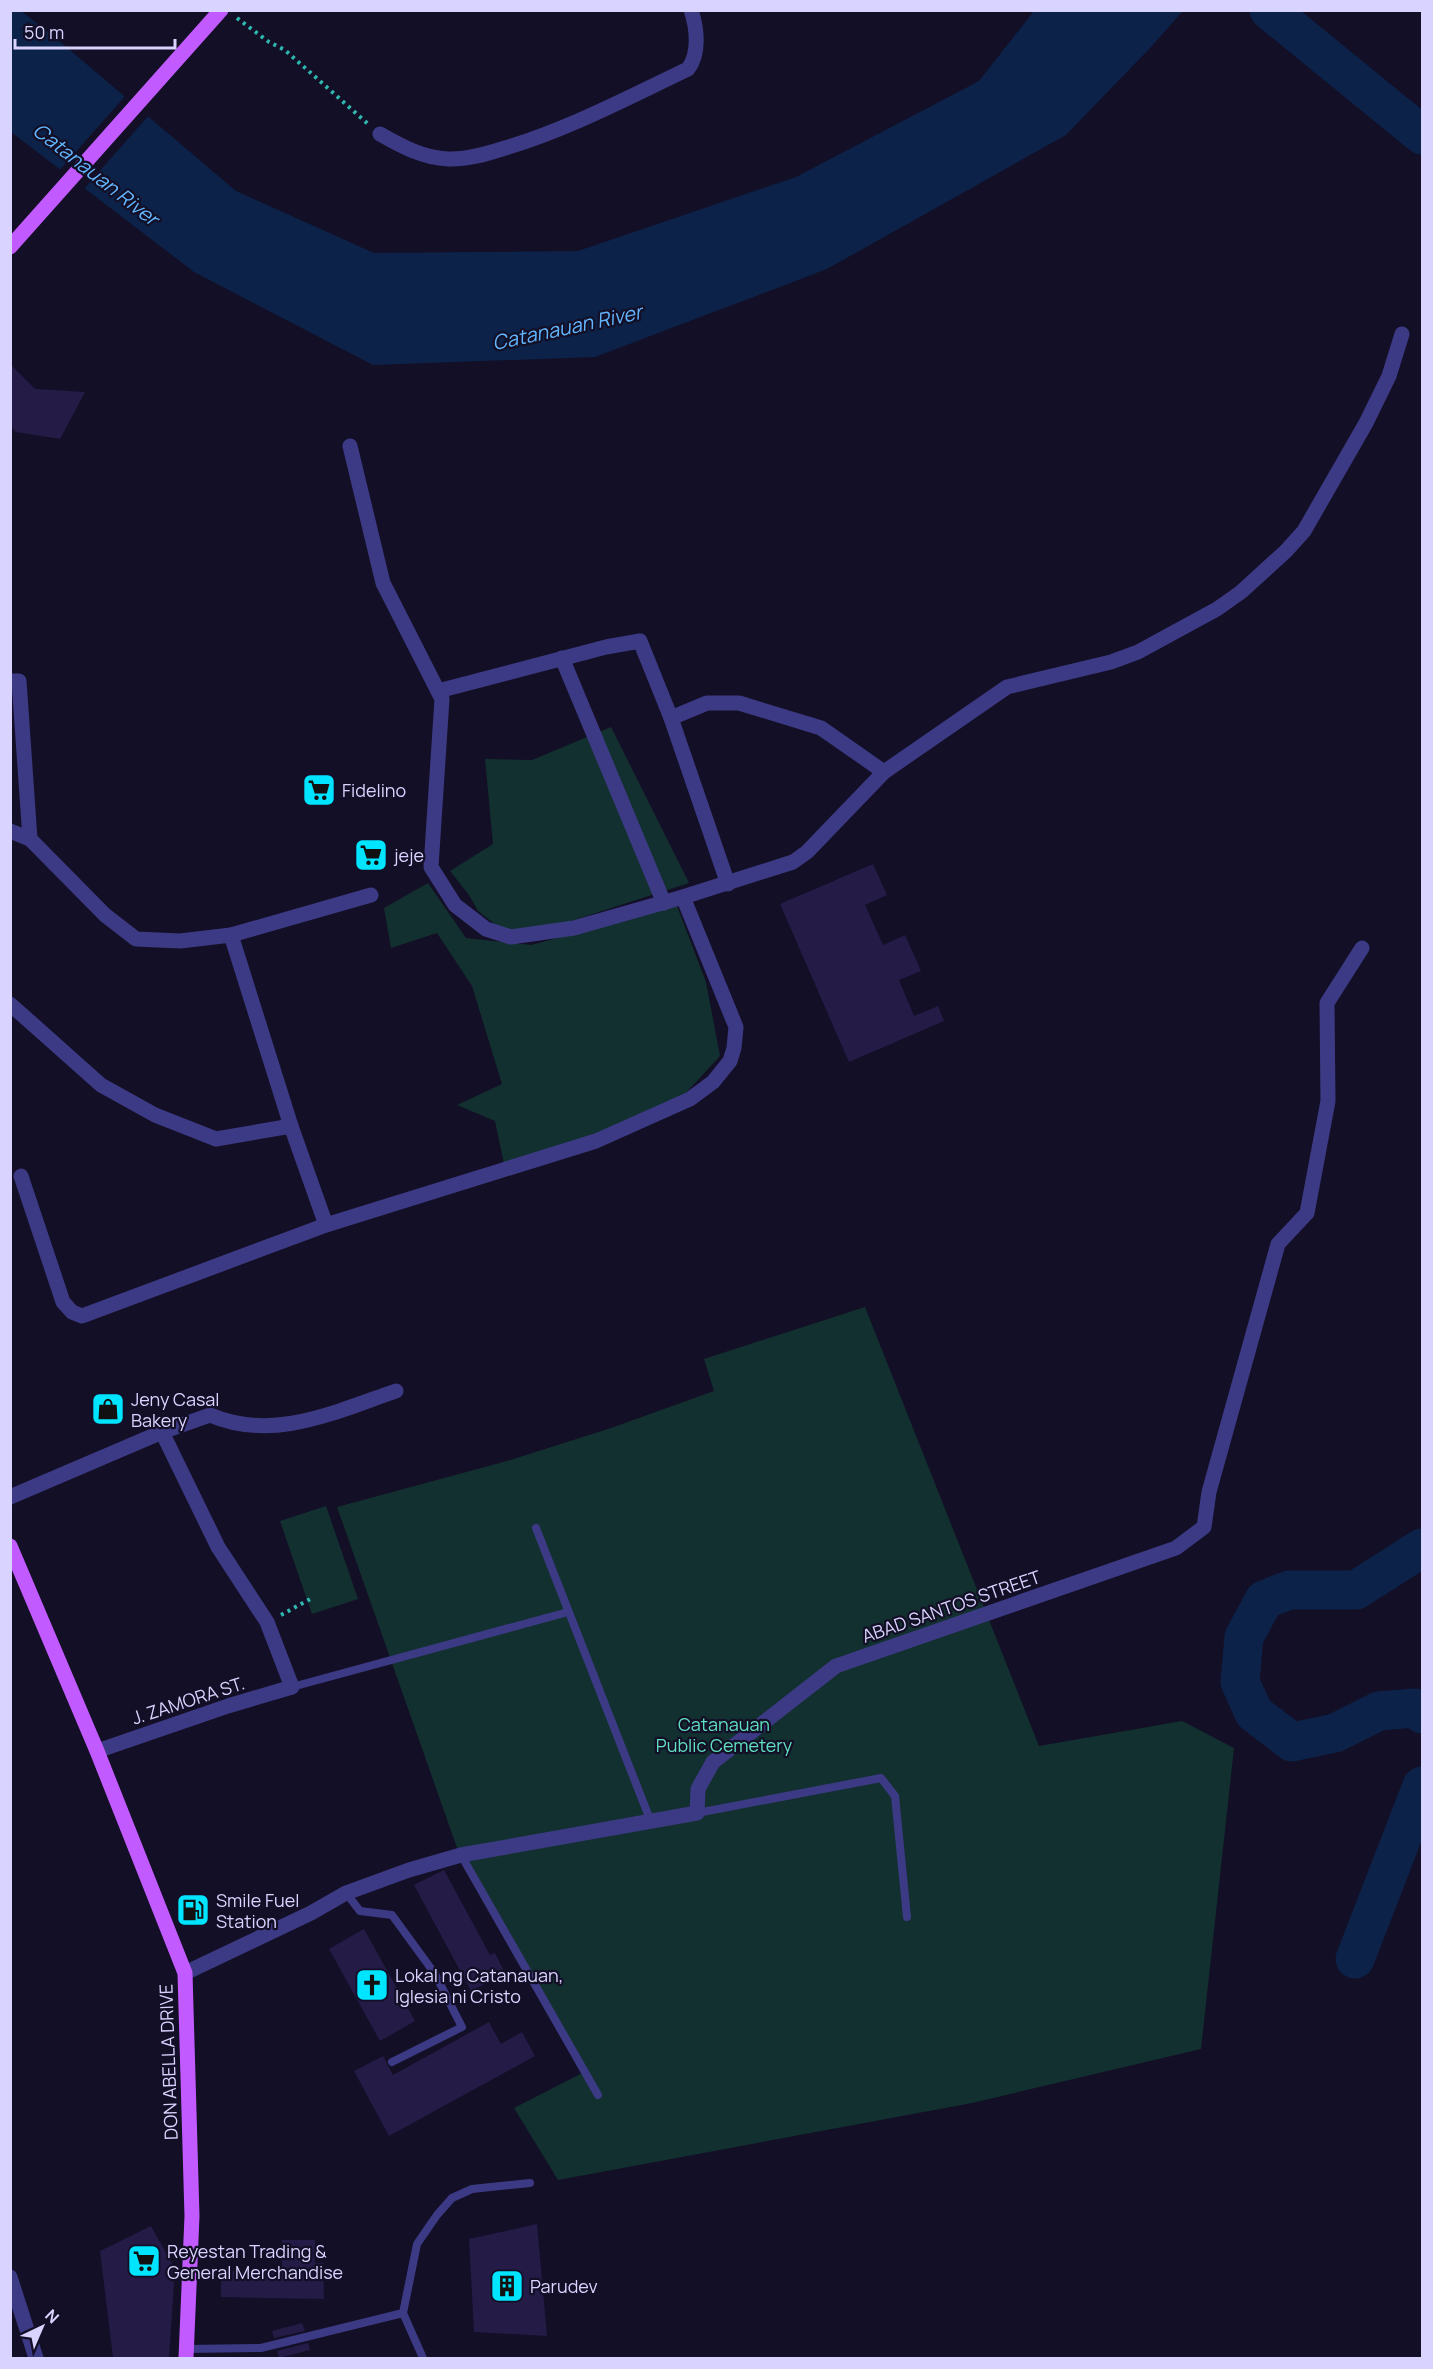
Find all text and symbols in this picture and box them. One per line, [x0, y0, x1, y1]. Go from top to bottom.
scale bar [15, 12, 176, 50]
text: 50 m [24, 20, 64, 44]
water label: Catanauan River [28, 116, 167, 233]
water label: Catanauan River [490, 297, 647, 356]
supermarket icon: Fidelino [301, 772, 337, 808]
place label: Fidelino [342, 778, 406, 802]
supermarket icon: jeje [353, 837, 389, 873]
place label: jeje [393, 843, 424, 867]
place label: Jeny Casal Bakery [131, 1387, 220, 1432]
shop icon: Jeny Casal Bakery [90, 1391, 126, 1427]
street label: ABAD SANTOS STREET [859, 1564, 1044, 1648]
street label: J. ZAMORA ST. [129, 1670, 247, 1730]
park label: Catanauan Public Cemetery [656, 1712, 793, 1757]
place label: Smile Fuel Station [216, 1888, 299, 1933]
fuel station icon: Smile Fuel Station [175, 1892, 211, 1928]
place label: Lokal ng Catanauan, Iglesia ni Cristo [395, 1963, 563, 2008]
church icon: Lokal ng Catanauan, Iglesia ni Cristo [354, 1967, 390, 2003]
street label: DON ABELLA DRIVE [153, 1984, 183, 2140]
place label: Reyestan Trading & General Merchandise [167, 2239, 343, 2284]
supermarket icon: Reyestan Trading & General Merchandise [126, 2243, 162, 2279]
building icon: Parudev [489, 2268, 525, 2304]
place label: Parudev [530, 2274, 598, 2298]
north arrow [12, 2297, 72, 2357]
text: N [41, 2304, 64, 2328]

